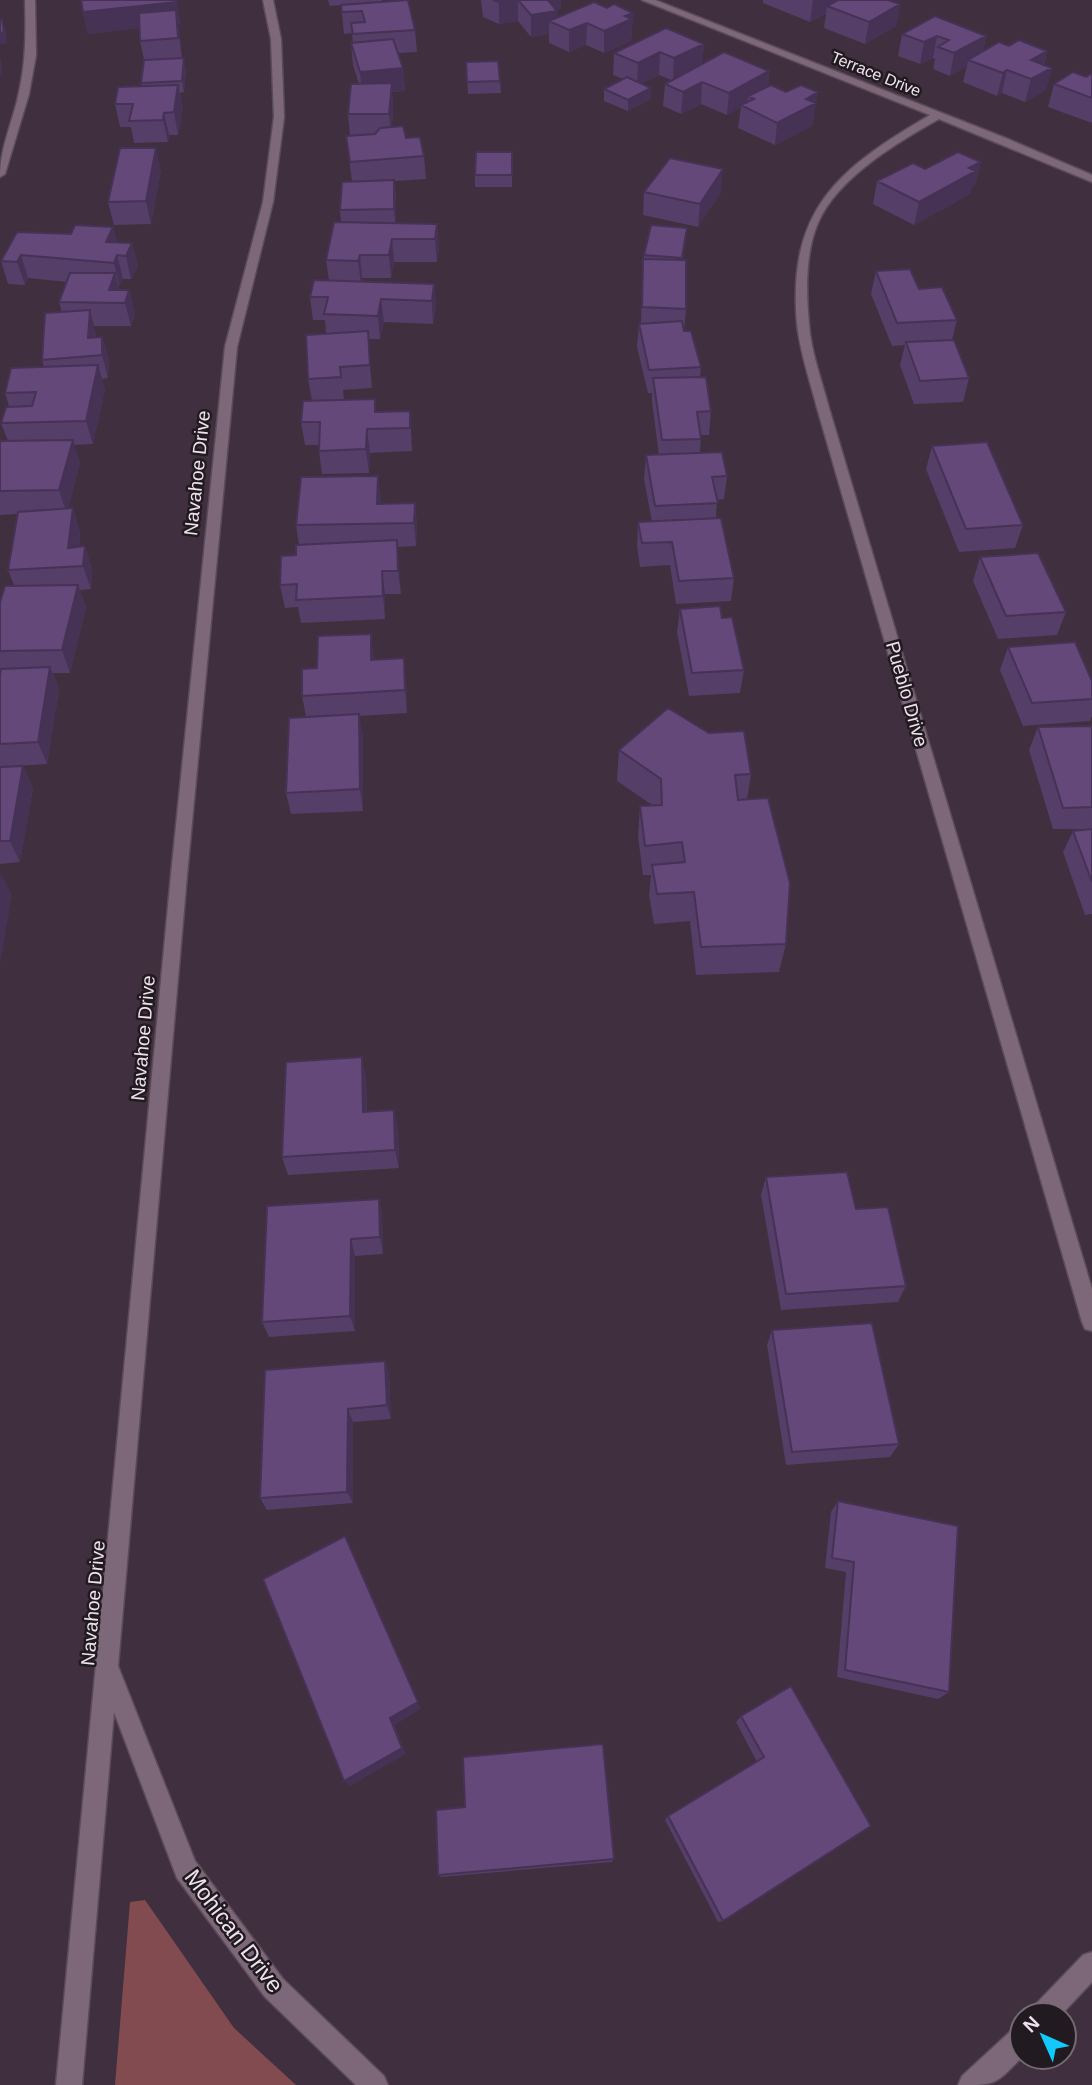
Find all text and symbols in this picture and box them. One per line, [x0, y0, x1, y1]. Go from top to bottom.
street label: Terrace Drive [829, 48, 923, 100]
street label: Navahoe Drive [180, 409, 214, 537]
street label: Pueblo Drive [882, 639, 932, 749]
street label: Navahoe Drive [127, 974, 159, 1102]
street label: Navahoe Drive [77, 1539, 109, 1667]
street label: Mohican Drive [179, 1864, 289, 1998]
north arrow [1008, 2001, 1078, 2071]
text: N [1019, 2012, 1044, 2037]

